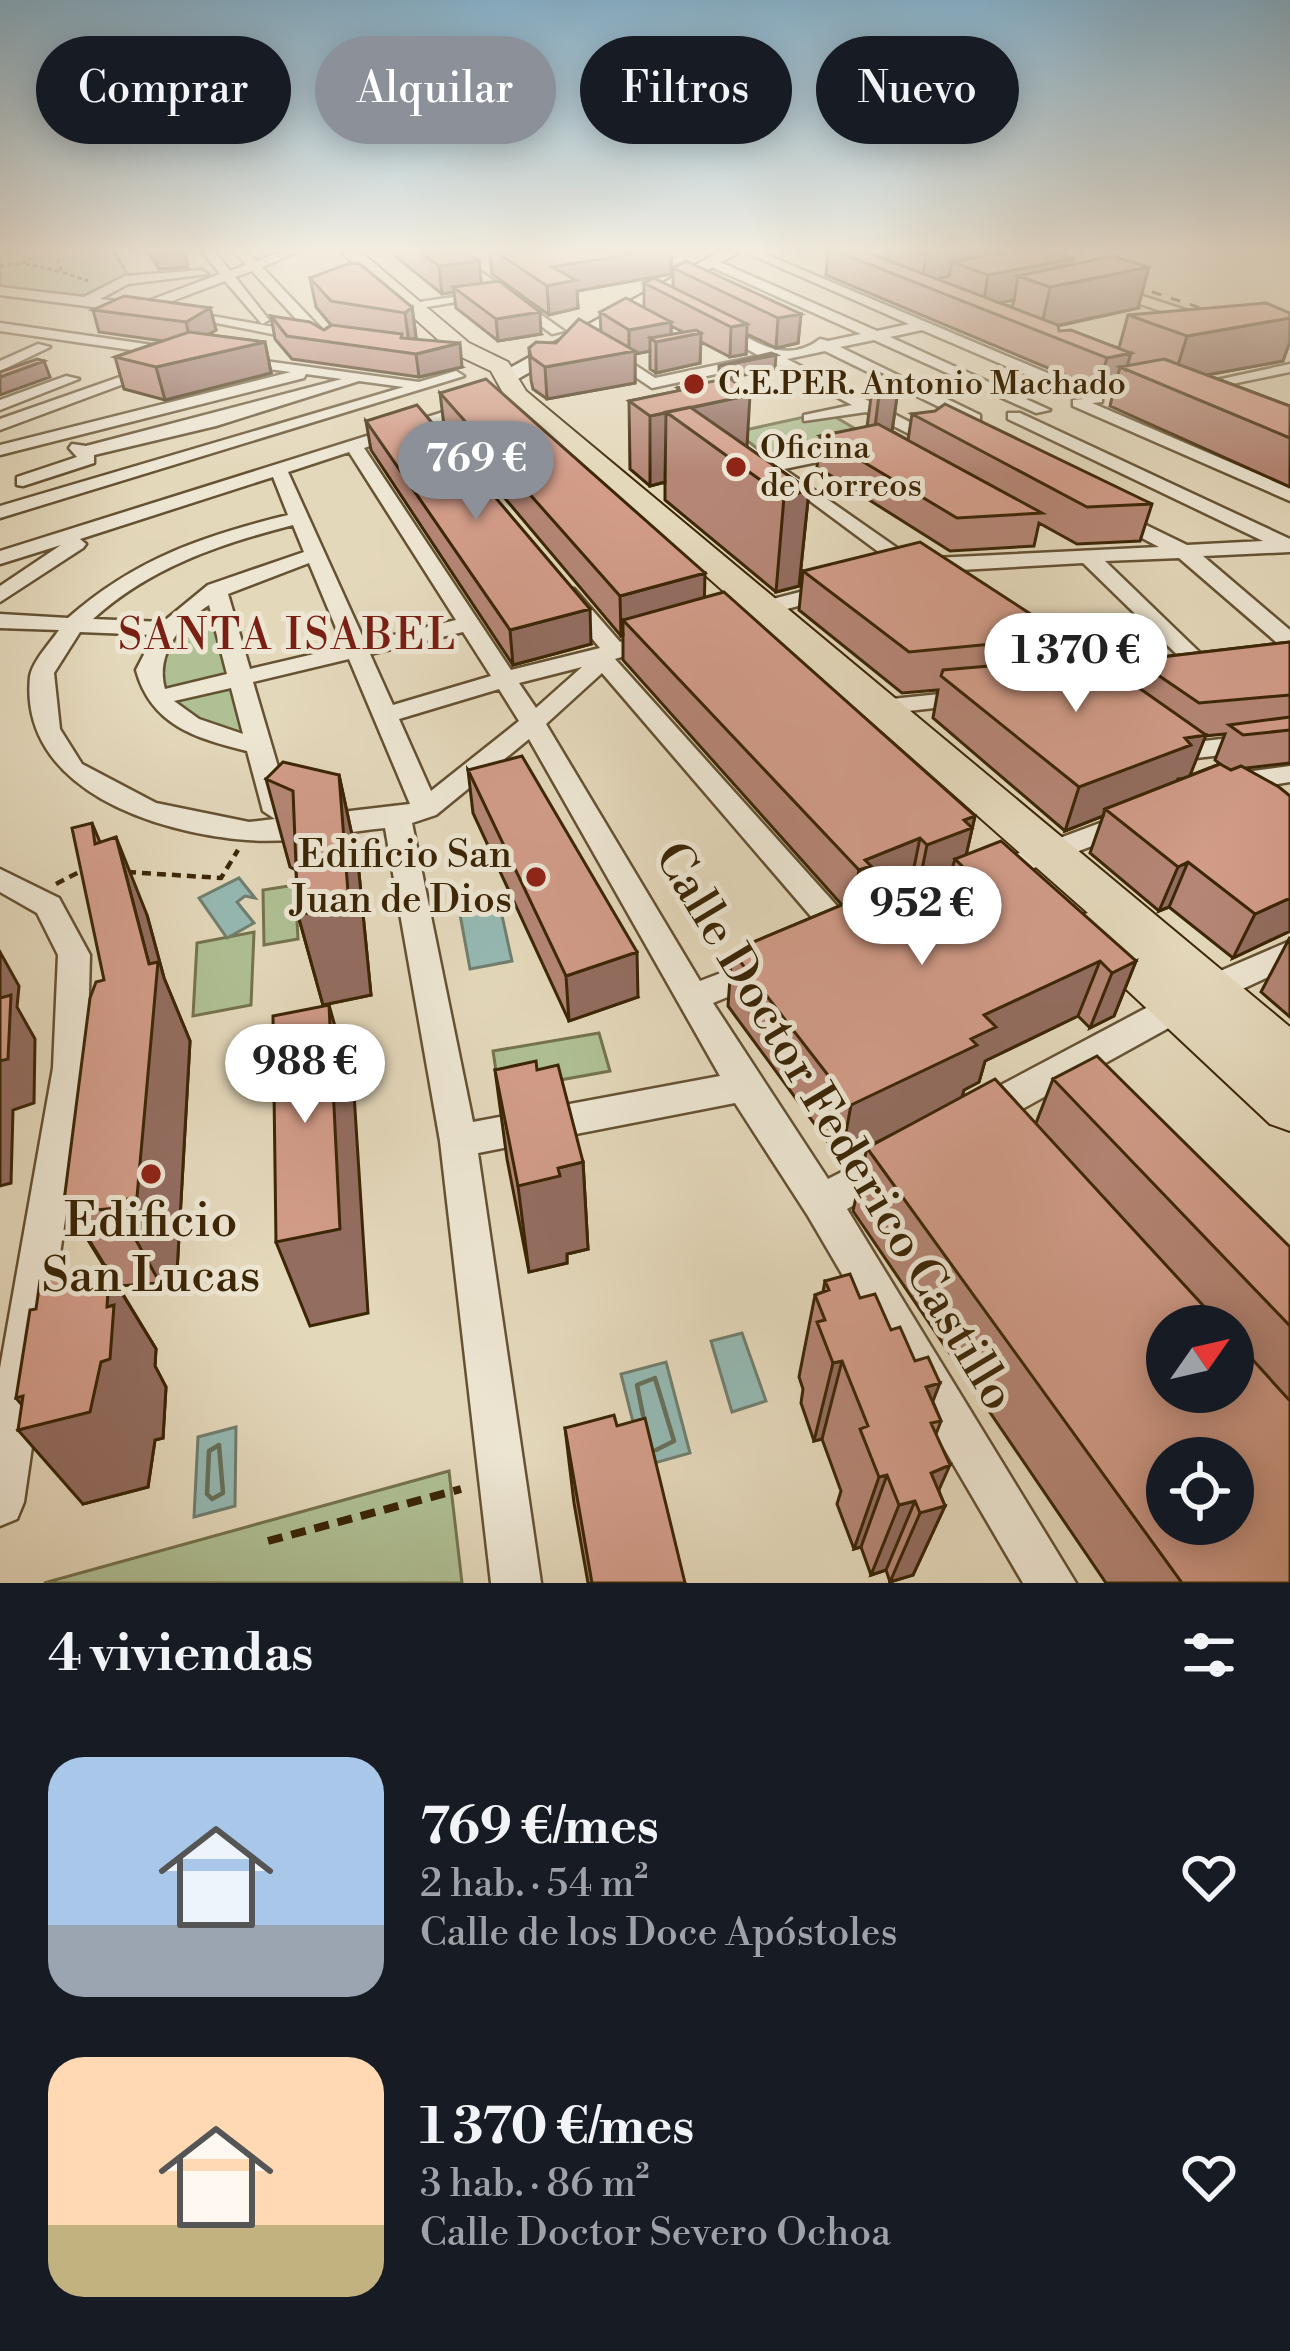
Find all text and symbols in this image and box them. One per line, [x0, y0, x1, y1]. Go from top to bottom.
chip: Comprar [36, 36, 291, 144]
chip: Alquilar [315, 36, 556, 144]
chip: Filtros [580, 36, 792, 144]
chip: Nuevo [816, 36, 1019, 144]
place label: C.E.PER. Antonio Machado [718, 364, 1126, 405]
marker: C.E.PER. Antonio Machado [681, 371, 707, 397]
pin: 769 € [392, 421, 560, 523]
place label: Oficina de Correos [760, 428, 922, 507]
text: 769 € [425, 435, 527, 484]
marker: Oficina de Correos [723, 454, 749, 480]
district label: SANTA ISABEL [118, 610, 458, 663]
pin: 1 370 € [965, 613, 1187, 715]
text: 1 370 € [1011, 627, 1141, 676]
place label: Edificio San Juan de Dios [288, 831, 512, 925]
street label: Calle Doctor Federico Castillo [640, 832, 1028, 1422]
marker: Edificio San Juan de Dios [523, 864, 549, 890]
pin: 952 € [838, 866, 1006, 968]
text: 952 € [870, 880, 974, 929]
pin: 988 € [221, 1024, 389, 1126]
text: 988 € [252, 1038, 358, 1087]
marker: Edificio San Lucas [138, 1161, 164, 1187]
place label: Edificio San Lucas [41, 1192, 261, 1307]
north arrow [1146, 1305, 1254, 1413]
map controls [1146, 1305, 1254, 1545]
button: locate [1146, 1437, 1254, 1545]
icon: filters [1176, 1622, 1242, 1688]
text: 4 viviendas [48, 1623, 313, 1687]
text: 769 €/mes [420, 1796, 659, 1860]
icon: home [144, 1805, 288, 1949]
icon: heart [1176, 1844, 1242, 1910]
text: 2 hab. · 54 m² [420, 1860, 648, 1909]
text: Calle de los Doce Apóstoles [420, 1909, 898, 1958]
text: 1 370 €/mes [420, 2096, 694, 2160]
icon: home [144, 2105, 288, 2249]
icon: heart [1176, 2144, 1242, 2210]
text: 3 hab. · 86 m² [420, 2160, 650, 2209]
text: Calle Doctor Severo Ochoa [420, 2209, 891, 2258]

